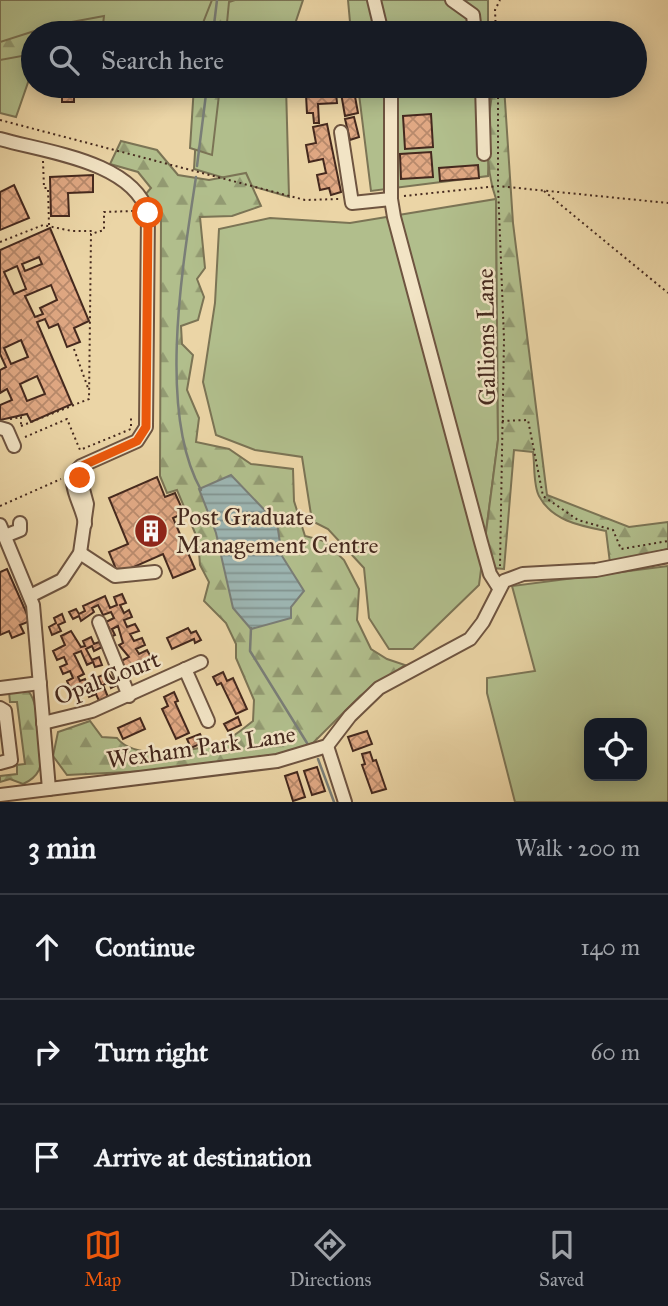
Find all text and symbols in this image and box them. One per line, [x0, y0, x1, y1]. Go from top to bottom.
search box [21, 21, 647, 98]
icon: search [45, 41, 83, 79]
text: Search here [101, 44, 224, 76]
route start [132, 197, 163, 228]
street label: Gallions Lane [470, 268, 502, 406]
route end [64, 462, 95, 493]
place label: Post Graduate Management Centre [176, 502, 378, 560]
building icon: Post Graduate Management Centre [132, 512, 170, 550]
street label: Opal Court [50, 644, 165, 712]
map controls [584, 718, 647, 781]
button: locate [584, 718, 647, 781]
street label: Wexham Park Lane [105, 719, 297, 775]
text: 3 min [28, 830, 96, 866]
text: Walk · 200 m [515, 834, 640, 862]
icon: ahead [28, 928, 66, 966]
text: Continue [95, 931, 195, 963]
text: 140 m [580, 933, 640, 961]
icon: right [28, 1033, 66, 1071]
text: Turn right [95, 1036, 208, 1068]
text: 60 m [591, 1038, 640, 1066]
icon: arrive [28, 1138, 66, 1176]
text: Arrive at destination [95, 1141, 312, 1173]
tab: Map [84, 1226, 122, 1291]
tab: Directions [289, 1226, 371, 1291]
tab: Saved [539, 1226, 584, 1291]

